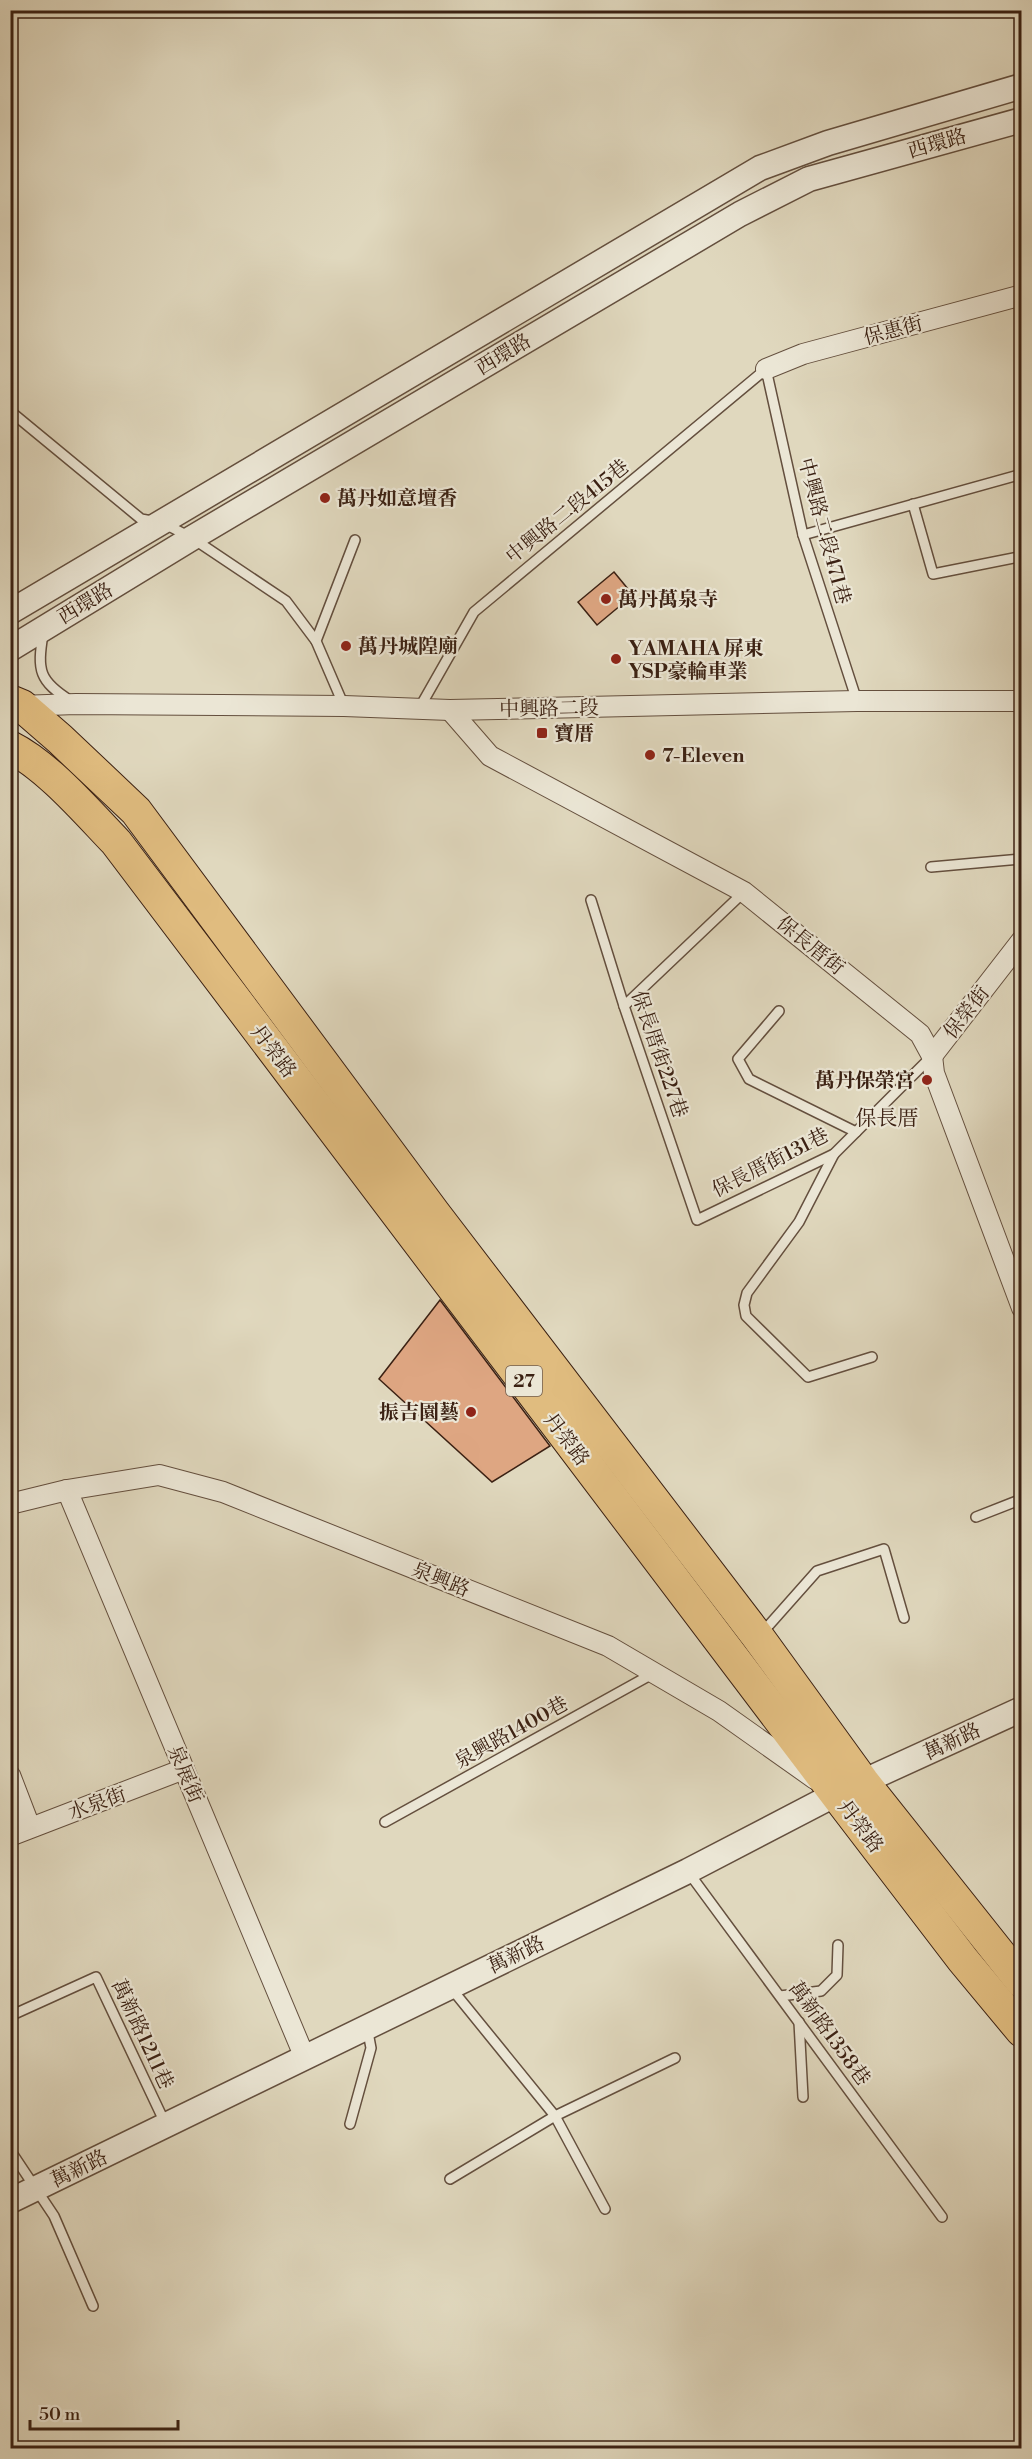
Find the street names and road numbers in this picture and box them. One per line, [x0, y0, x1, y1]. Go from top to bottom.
street label: 西環路 [905, 124, 970, 165]
street label: 保惠街 [861, 312, 926, 351]
street label: 西環路 [472, 329, 536, 381]
street label: 中興路二段415巷 [501, 455, 635, 570]
street label: 中興路二段471巷 [792, 455, 855, 607]
street label: 西環路 [54, 578, 118, 630]
street label: 中興路二段 [499, 696, 599, 723]
street label: 保長厝街 [771, 911, 849, 981]
street label: 保榮街 [939, 982, 996, 1044]
street label: 保長厝街227巷 [625, 988, 692, 1121]
street label: 丹榮路 [245, 1020, 301, 1083]
street label: 保長厝街131巷 [708, 1123, 833, 1203]
road number: 27 [506, 1366, 542, 1396]
street label: 丹榮路 [538, 1408, 594, 1471]
street label: 泉興路 [408, 1558, 473, 1603]
street label: 泉興路1400巷 [450, 1692, 573, 1775]
street label: 萬新路 [920, 1718, 985, 1766]
street label: 泉展街 [161, 1742, 208, 1807]
street label: 水泉街 [65, 1782, 130, 1826]
street label: 丹榮路 [832, 1795, 888, 1858]
street label: 萬新路 [484, 1931, 549, 1980]
street label: 萬新路1211巷 [105, 1976, 178, 2094]
street label: 萬新路1358巷 [783, 1977, 875, 2091]
street label: 萬新路 [47, 2145, 112, 2194]

